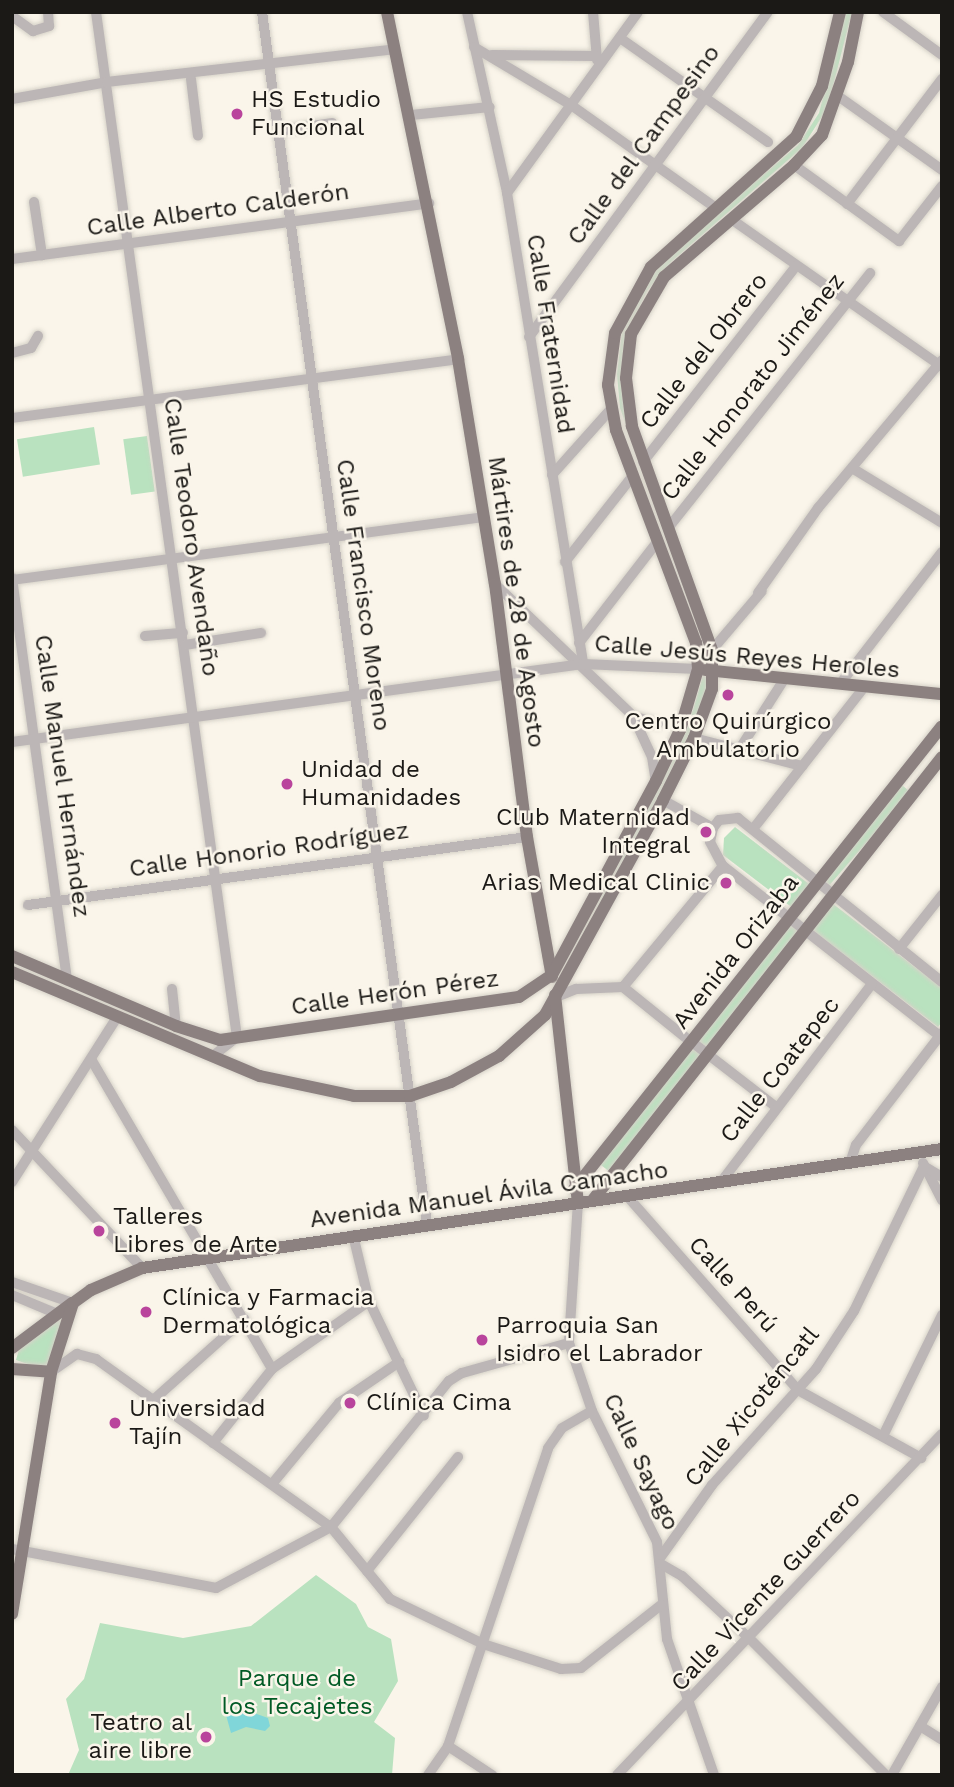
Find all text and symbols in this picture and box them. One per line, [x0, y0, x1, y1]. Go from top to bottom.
street label: Calle del Campesino [561, 39, 727, 251]
place label: HS Estudio Funcional [251, 86, 381, 142]
marker: HS Estudio Funcional [229, 106, 245, 122]
street label: Calle Alberto Calderón [85, 177, 351, 243]
street label: Calle Fraternidad [520, 232, 580, 436]
street label: Calle del Obrero [634, 267, 774, 435]
street label: Calle Honorato Jiménez [655, 267, 851, 507]
street label: Calle Teodoro Avendaño [157, 395, 225, 679]
street label: Mártires de 28 de Agosto [481, 454, 551, 750]
street label: Calle Francisco Moreno [330, 457, 396, 733]
street label: Calle Jesús Reyes Heroles [593, 629, 901, 685]
street label: Calle Manuel Hernández [28, 632, 96, 920]
marker: Centro Quirúrgico Ambulatorio [718, 685, 738, 705]
place label: Centro Quirúrgico Ambulatorio [625, 708, 831, 764]
place label: Unidad de Humanidades [301, 756, 461, 812]
marker: Unidad de Humanidades [279, 776, 295, 792]
place label: Club Maternidad Integral [496, 804, 690, 860]
street label: Calle Honorio Rodríguez [127, 816, 411, 884]
marker: Club Maternidad Integral [696, 822, 716, 842]
place label: Arias Medical Clinic [481, 869, 710, 897]
street label: Avenida Orizaba [667, 869, 805, 1035]
marker: Arias Medical Clinic [716, 873, 736, 893]
street label: Calle Herón Pérez [289, 964, 501, 1022]
street label: Calle Coatepec [714, 991, 846, 1149]
street label: Avenida Manuel Ávila Camacho [306, 1155, 672, 1235]
place label: Talleres Libres de Arte [113, 1203, 279, 1259]
marker: Talleres Libres de Arte [91, 1223, 107, 1239]
street label: Calle Perú [682, 1231, 784, 1339]
place label: Clínica y Farmacia Dermatológica [162, 1284, 376, 1340]
marker: Clínica y Farmacia Dermatológica [136, 1302, 156, 1322]
place label: Parroquia San Isidro el Labrador [496, 1312, 704, 1368]
street label: Calle Xicoténcatl [679, 1321, 825, 1493]
marker: Parroquia San Isidro el Labrador [474, 1332, 490, 1348]
place label: Clínica Cima [366, 1389, 512, 1417]
street label: Calle Sayago [597, 1389, 685, 1535]
marker: Clínica Cima [340, 1393, 360, 1413]
place label: Universidad Tajín [129, 1395, 265, 1451]
marker: Universidad Tajín [107, 1415, 123, 1431]
street label: Calle Vicente Guerrero [665, 1484, 867, 1698]
park label: Parque de los Tecajetes [221, 1665, 373, 1721]
place label: Teatro al aire libre [89, 1709, 192, 1765]
marker: Teatro al aire libre [198, 1729, 214, 1745]

